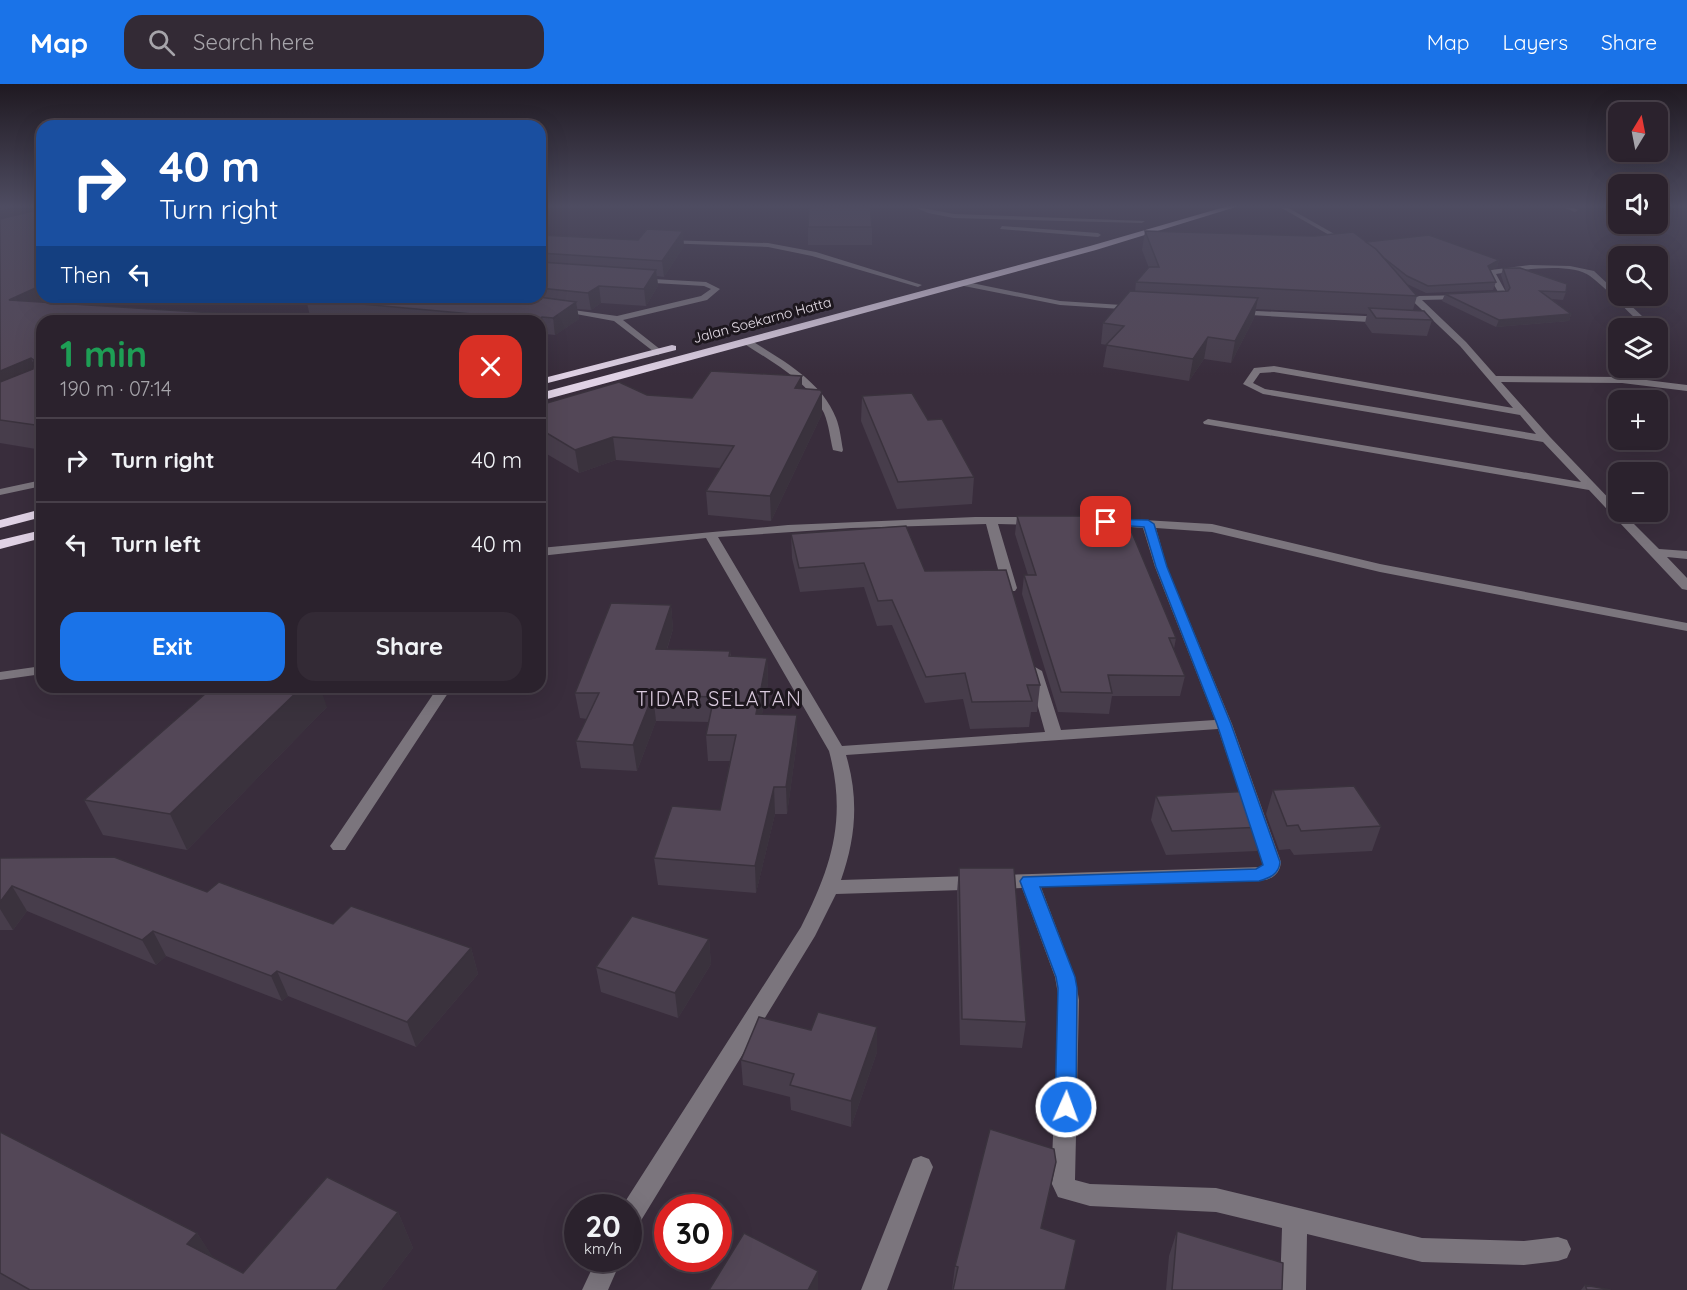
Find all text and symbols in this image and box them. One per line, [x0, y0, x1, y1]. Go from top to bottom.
search box [124, 15, 544, 69]
text: Map [30, 25, 88, 60]
icon: search [145, 26, 178, 59]
text: Search here [193, 28, 315, 56]
text: Map [1427, 29, 1470, 55]
text: Layers [1503, 29, 1568, 55]
text: Share [1601, 29, 1657, 55]
north arrow [1608, 102, 1668, 162]
map controls [1608, 102, 1668, 522]
text: 40 m [159, 140, 260, 193]
icon: right [60, 144, 138, 222]
button: sound [1608, 174, 1668, 234]
text: Turn right [159, 192, 278, 226]
button: search [1608, 246, 1668, 306]
icon: left [123, 258, 156, 291]
text: Then [60, 261, 111, 289]
street label: Jalan Soekarno Hatta [691, 293, 833, 347]
button: layers [1608, 318, 1668, 378]
text: 1 min [60, 331, 147, 376]
button: close [459, 335, 522, 398]
text: 190 m · 07:14 [60, 376, 171, 401]
button: + [1608, 390, 1668, 450]
icon: right [60, 444, 93, 477]
text: Turn right [111, 446, 215, 474]
text: 40 m [471, 446, 522, 474]
button: − [1608, 462, 1668, 522]
pin [1080, 496, 1131, 547]
icon: arrive [1089, 505, 1122, 538]
icon: left [60, 528, 93, 561]
text: Turn left [111, 530, 201, 558]
text: 40 m [471, 530, 522, 558]
button: Exit [60, 612, 285, 681]
button: Share [297, 612, 522, 681]
district label: TIDAR SELATAN [636, 686, 802, 711]
position arrow [1034, 1075, 1098, 1139]
speed limit sign: 30 [654, 1194, 732, 1272]
text: 20 [585, 1207, 621, 1245]
text: km/h [584, 1239, 622, 1258]

